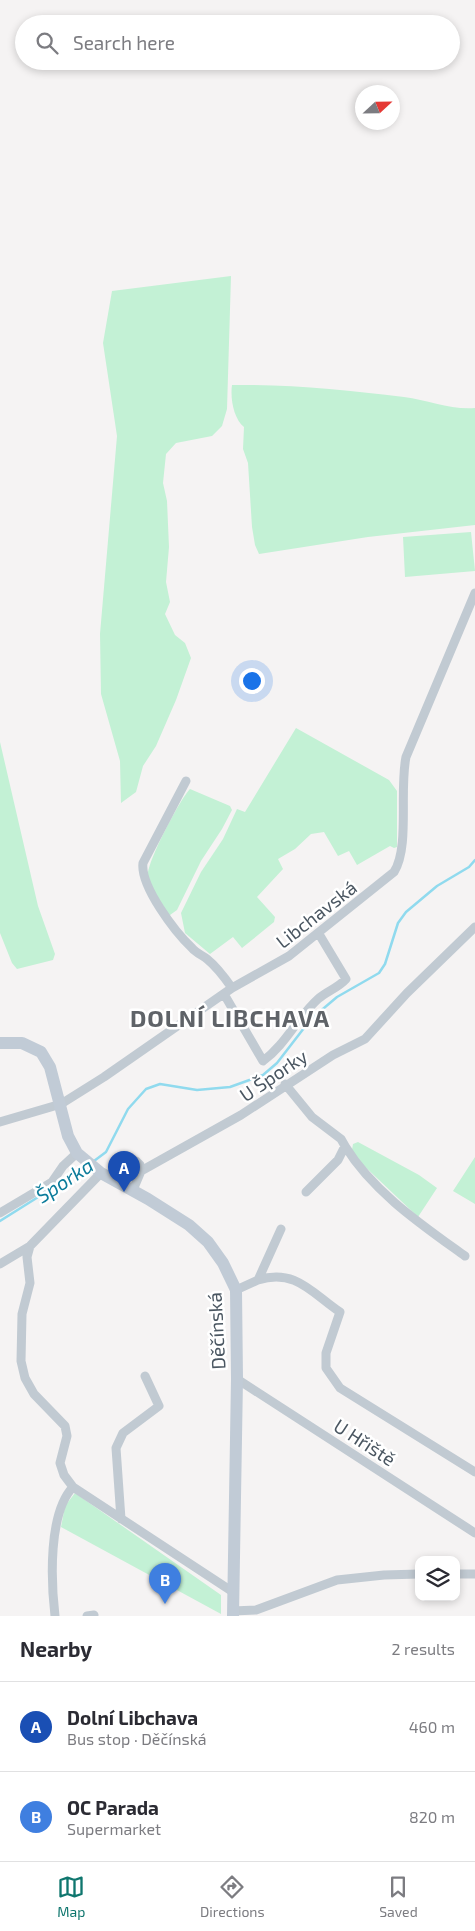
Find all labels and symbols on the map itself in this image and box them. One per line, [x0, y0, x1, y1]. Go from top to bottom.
north arrow [355, 85, 400, 130]
your location [239, 668, 265, 694]
street label: Libchavská [271, 875, 361, 953]
district label: DOLNÍ LIBCHAVA [130, 1003, 330, 1032]
street label: U Šporky [235, 1044, 311, 1106]
pin: A [108, 1151, 140, 1192]
water label: Šporka [31, 1153, 97, 1207]
street label: Děčínská [202, 1292, 230, 1370]
street label: U Hřiště [330, 1414, 400, 1470]
pin: B [149, 1563, 181, 1604]

